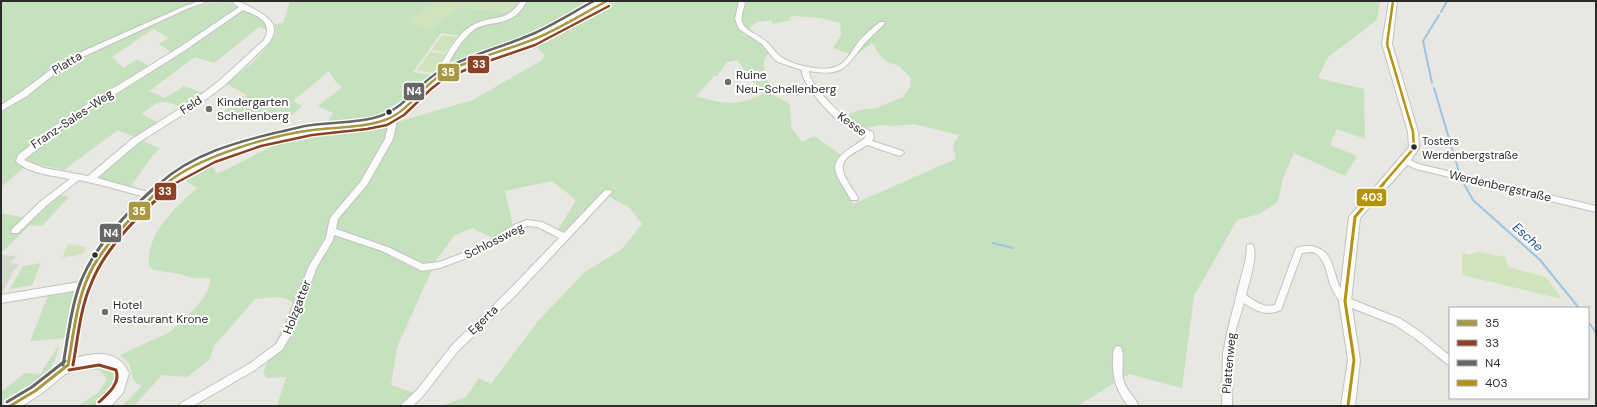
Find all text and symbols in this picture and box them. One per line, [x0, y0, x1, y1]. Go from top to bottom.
street label: Platta [49, 48, 85, 78]
line badge: 33 [467, 55, 490, 74]
text: 33 [472, 57, 486, 71]
line badge: 35 [437, 63, 460, 82]
text: 35 [441, 65, 455, 79]
place label: Ruine Neu-Schellenberg [736, 67, 837, 97]
marker: Ruine Neu-Schellenberg [723, 77, 733, 87]
line badge: N4 [403, 82, 425, 101]
text: N4 [406, 84, 422, 98]
street label: Franz-Sales-Weg [28, 85, 116, 152]
street label: Feld [177, 92, 205, 118]
place label: Kindergarten Schellenberg [217, 94, 289, 124]
marker: Kindergarten Schellenberg [204, 104, 214, 114]
unlabelled marker [384, 107, 394, 117]
street label: Kesse [834, 108, 870, 140]
place label: Tosters Werdenbergstraße [1422, 134, 1518, 162]
marker: Tosters Werdenbergstraße [1409, 142, 1419, 152]
street label: Werdenbergstraße [1447, 166, 1553, 206]
line badge: 33 [154, 182, 177, 201]
text: 33 [158, 184, 172, 198]
line badge: 403 [1356, 188, 1387, 207]
text: 403 [1361, 190, 1383, 204]
line badge: 35 [128, 201, 151, 221]
text: 35 [132, 204, 146, 218]
street label: Schlossweg [462, 219, 527, 263]
water label: Esche [1509, 219, 1547, 255]
line badge: N4 [99, 223, 122, 243]
text: N4 [103, 226, 119, 240]
unlabelled marker [90, 250, 100, 260]
street label: Holzgatter [279, 277, 315, 336]
place label: Hotel Restaurant Krone [113, 297, 208, 327]
street label: Egerta [465, 302, 501, 338]
marker: Hotel Restaurant Krone [100, 307, 110, 317]
legend [1449, 307, 1589, 399]
text: 35 [1485, 315, 1499, 331]
street label: Plattenweg [1218, 331, 1240, 394]
text: 33 [1485, 335, 1499, 351]
text: N4 [1485, 355, 1501, 371]
text: 403 [1485, 375, 1508, 391]

